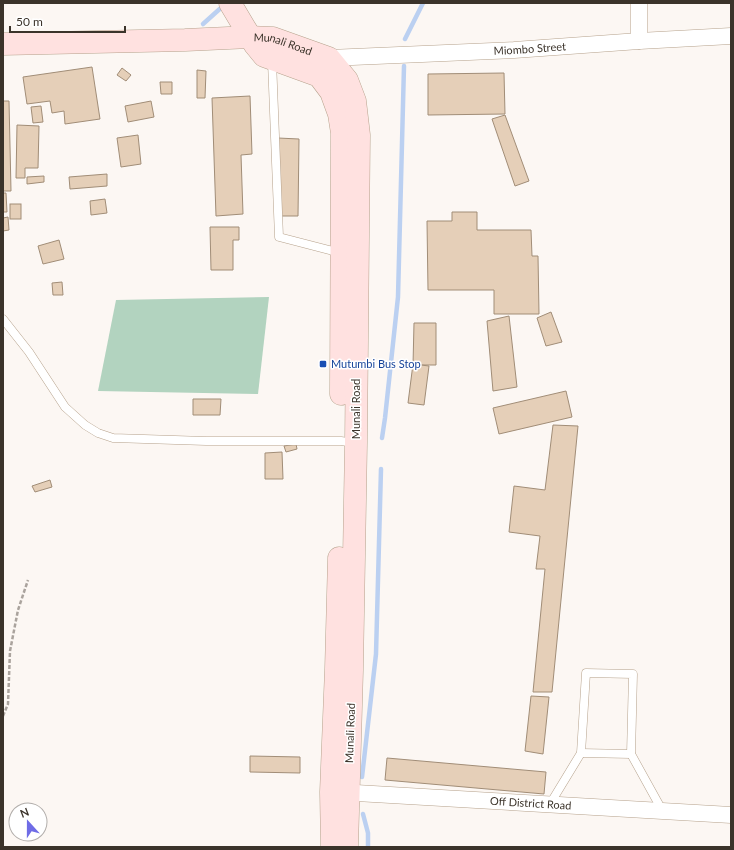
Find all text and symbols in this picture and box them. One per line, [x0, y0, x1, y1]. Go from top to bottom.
scale bar [10, 8, 125, 34]
text: 50 m [16, 14, 43, 29]
street label: Munali Road [253, 30, 314, 57]
street label: Miombo Street [493, 39, 566, 57]
place label: Mutumbi Bus Stop [331, 357, 421, 370]
marker: Mutumbi Bus Stop [318, 359, 328, 369]
street label: Munali Road [349, 379, 362, 439]
street label: Munali Road [342, 703, 357, 763]
street label: Off District Road [490, 794, 572, 812]
north arrow [8, 802, 48, 842]
text: N [18, 805, 31, 820]

